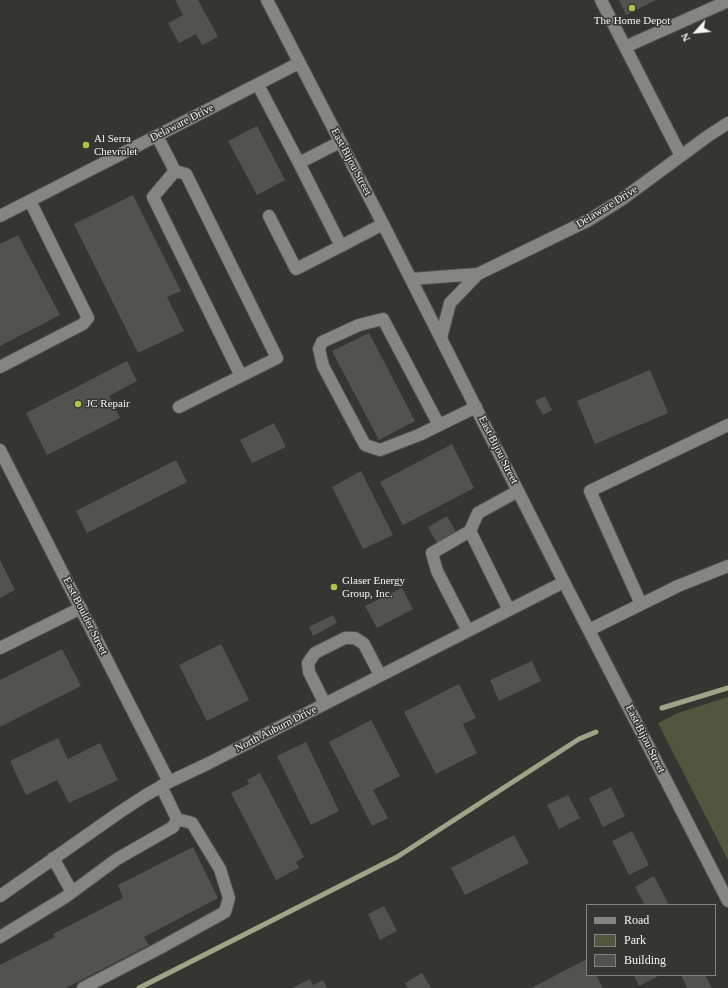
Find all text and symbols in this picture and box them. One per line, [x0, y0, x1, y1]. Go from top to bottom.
marker: The Home Depot [627, 3, 637, 13]
north arrow [676, 12, 716, 52]
place label: The Home Depot [594, 14, 670, 28]
text: N [678, 31, 692, 44]
street label: Delaware Drive [148, 101, 216, 145]
street label: East Bijou Street [328, 126, 374, 198]
place label: Al Serra Chevrolet [94, 132, 137, 158]
marker: Al Serra Chevrolet [81, 140, 91, 150]
street label: Delaware Drive [574, 183, 640, 231]
place label: JC Repair [86, 397, 130, 411]
marker: JC Repair [73, 399, 83, 409]
street label: East Bijou Street [475, 414, 521, 486]
place label: Glaser Energy Group, Inc. [342, 574, 405, 600]
street label: East Boulder Street [60, 575, 110, 657]
marker: Glaser Energy Group, Inc. [329, 582, 339, 592]
street label: North Auburn Drive [233, 703, 319, 755]
street label: East Bijou Street [622, 703, 668, 775]
legend [586, 904, 716, 976]
text: Road [624, 913, 649, 927]
text: Park [624, 933, 646, 947]
text: Building [624, 953, 666, 967]

